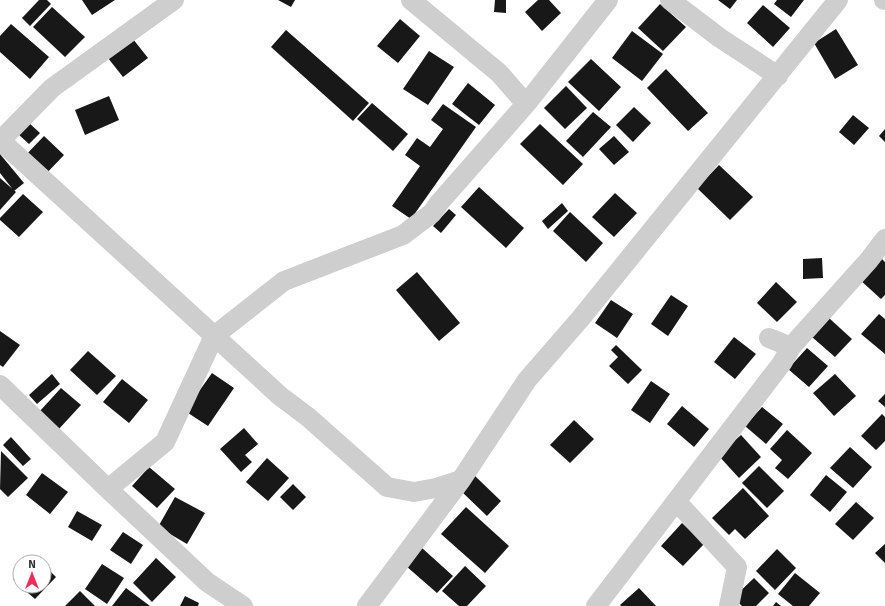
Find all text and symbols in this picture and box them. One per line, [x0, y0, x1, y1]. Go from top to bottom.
north arrow [12, 554, 52, 594]
text: N [28, 558, 36, 571]

